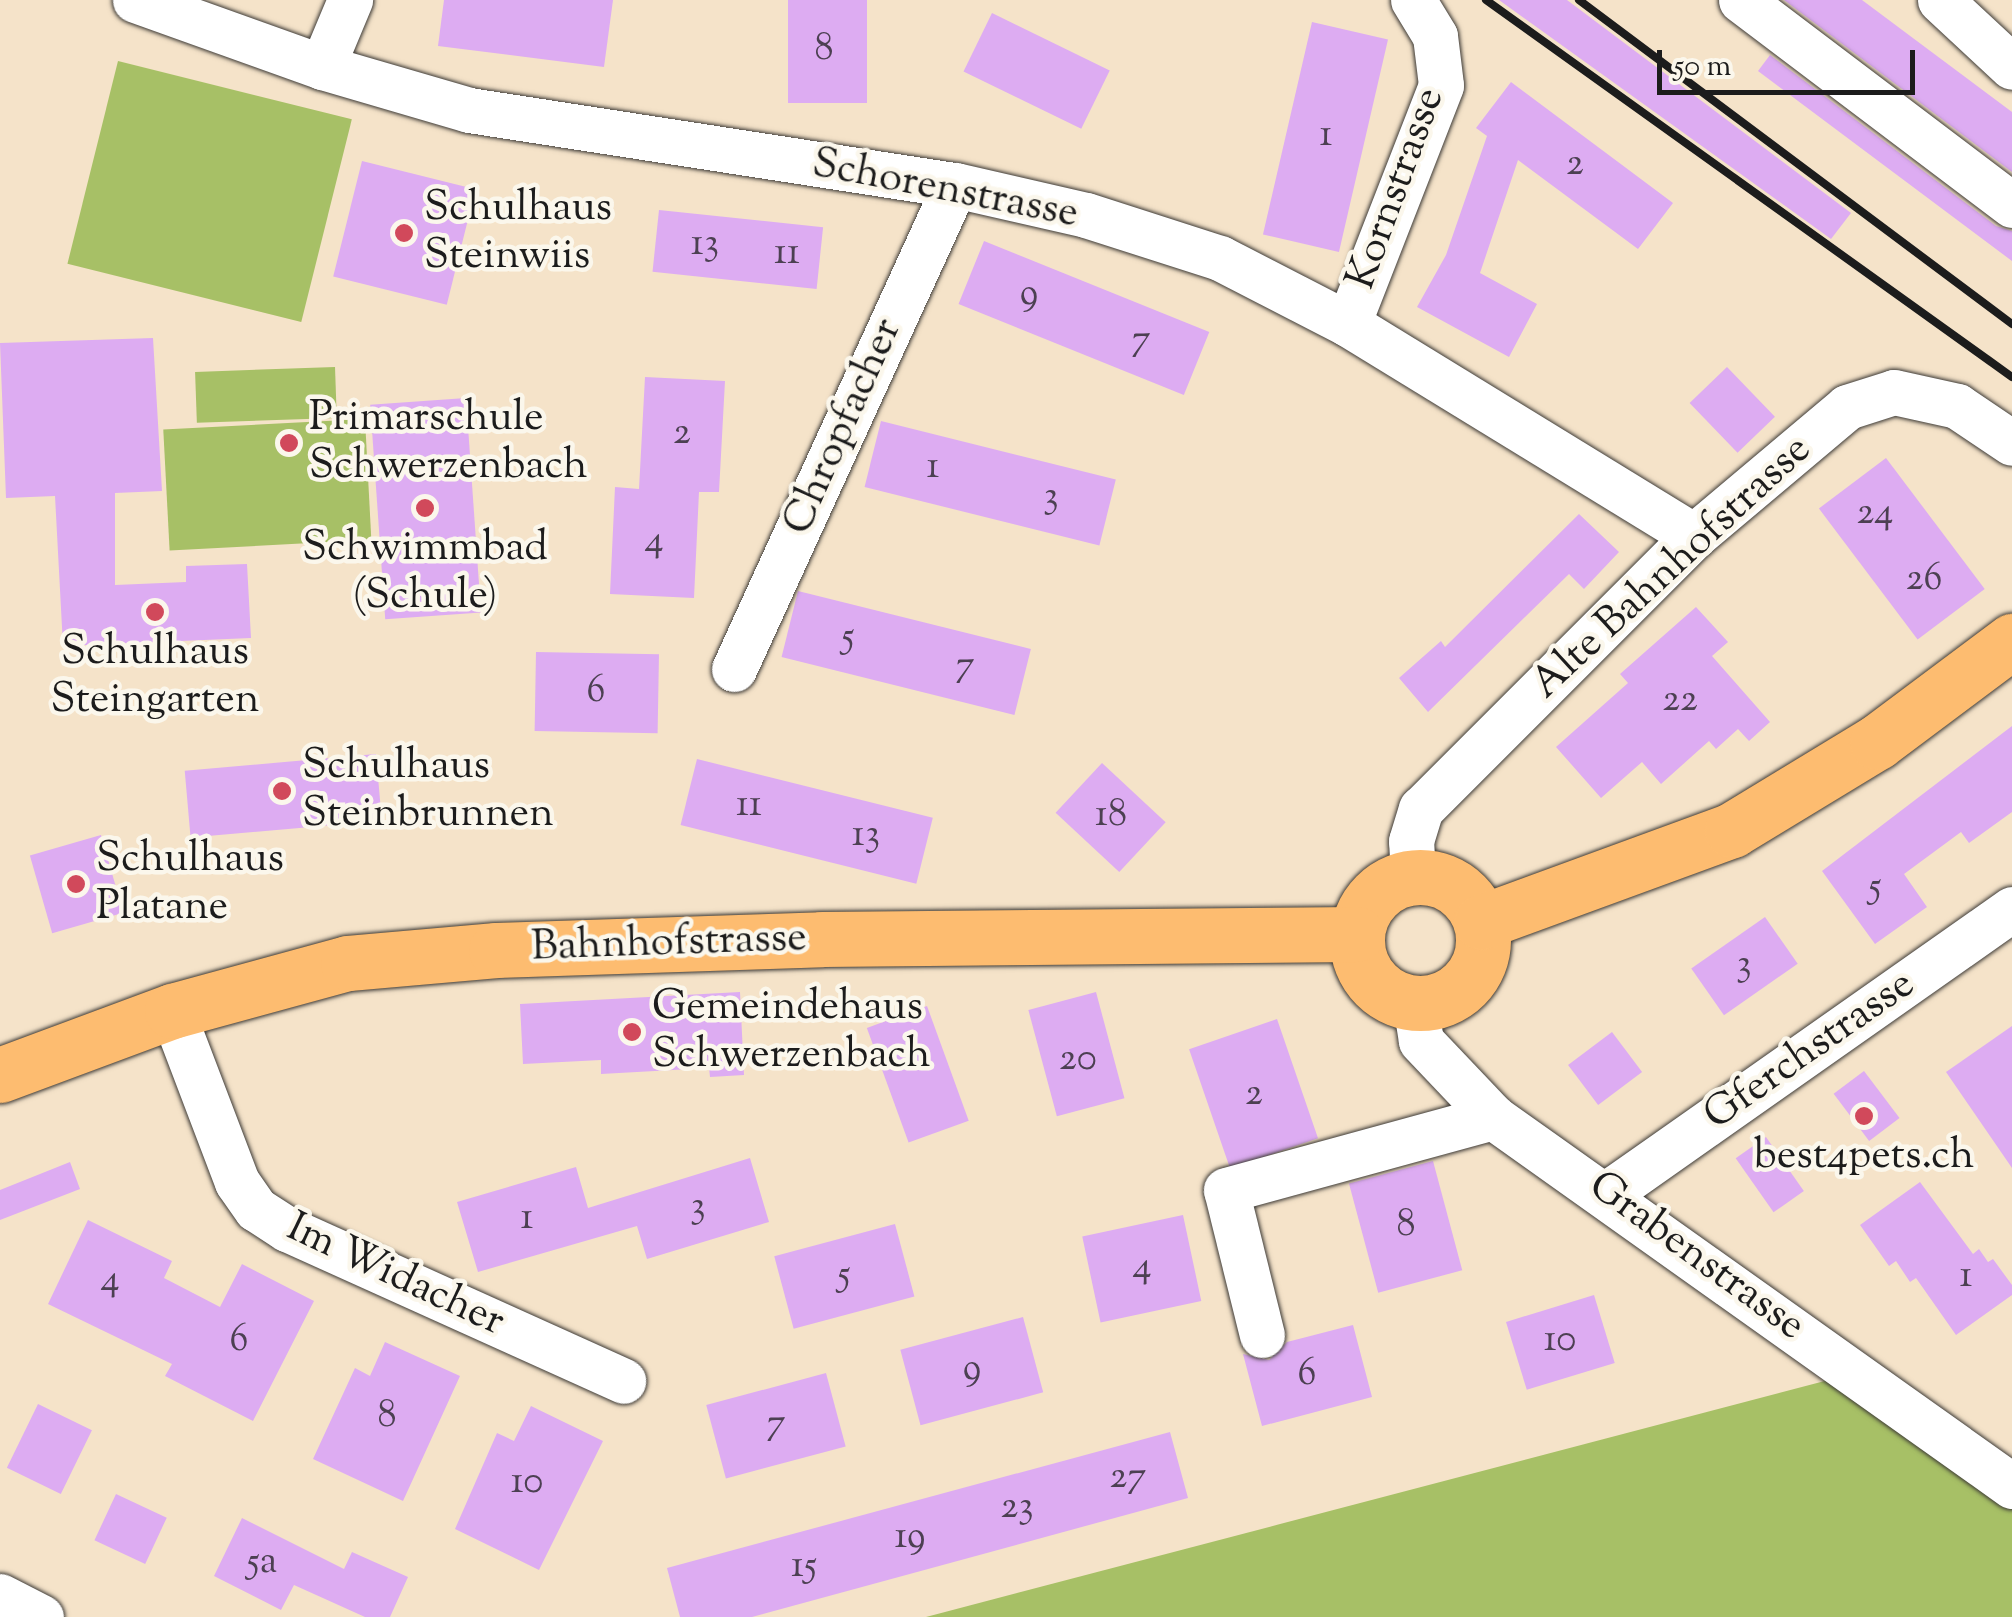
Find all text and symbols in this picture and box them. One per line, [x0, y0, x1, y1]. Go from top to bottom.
house number: 8 [815, 28, 833, 74]
scale bar [1662, 30, 1920, 92]
text: 50 m [1674, 46, 1731, 89]
street label: Kornstrasse [1337, 81, 1457, 297]
house number: 1 [1320, 114, 1332, 160]
street label: Schorenstrasse [808, 140, 1082, 240]
house number: 2 [1566, 143, 1584, 189]
place label: Schulhaus Steinwiis [424, 184, 612, 282]
marker: Schulhaus Steinwiis [393, 222, 415, 244]
house number: 13 [691, 223, 719, 269]
house number: 11 [774, 232, 800, 278]
house number: 9 [1020, 273, 1038, 319]
street label: Chropfacher [774, 311, 914, 543]
house number: 7 [1131, 319, 1151, 365]
place label: Primarschule Schwerzenbach [309, 394, 588, 492]
house number: 2 [673, 412, 691, 458]
street label: Alte Bahnhofstrasse [1522, 425, 1822, 711]
marker: Primarschule Schwerzenbach [278, 432, 300, 454]
house number: 1 [927, 446, 939, 492]
house number: 3 [1043, 476, 1059, 522]
house number: 24 [1857, 492, 1893, 538]
marker: Schwimmbad (Schule) [414, 497, 436, 519]
house number: 4 [644, 520, 664, 566]
place label: Schwimmbad (Schule) [302, 524, 548, 622]
house number: 26 [1906, 558, 1942, 604]
marker: Schulhaus Steingarten [144, 601, 166, 623]
house number: 5 [842, 616, 854, 662]
place label: Schulhaus Steingarten [50, 628, 260, 726]
house number: 7 [955, 645, 975, 691]
house number: 6 [587, 670, 605, 716]
house number: 22 [1662, 679, 1698, 725]
place label: Schulhaus Steinbrunnen [302, 742, 554, 840]
marker: Schulhaus Steinbrunnen [271, 780, 293, 802]
house number: 11 [736, 784, 762, 830]
house number: 18 [1095, 794, 1127, 840]
house number: 13 [852, 814, 880, 860]
place label: Schulhaus Platane [96, 835, 284, 934]
house number: 5 [1869, 866, 1881, 912]
marker: Schulhaus Platane [65, 873, 87, 895]
street label: Bahnhofstrasse [530, 914, 808, 974]
house number: 3 [1736, 944, 1752, 990]
street label: Gferchstrasse [1695, 960, 1925, 1142]
place label: Gemeindehaus Schwerzenbach [652, 983, 931, 1082]
marker: Gemeindehaus Schwerzenbach [621, 1021, 643, 1043]
house number: 20 [1059, 1038, 1097, 1084]
house number: 2 [1245, 1073, 1263, 1119]
marker: best4pets.ch [1853, 1105, 1875, 1127]
place label: best4pets.ch [1754, 1132, 1974, 1182]
street label: Grabenstrasse [1578, 1162, 1814, 1352]
house number: 3 [690, 1186, 706, 1232]
house number: 1 [521, 1197, 533, 1243]
street label: Im Widacher [278, 1204, 512, 1348]
house number: 8 [1397, 1204, 1415, 1250]
house number: 4 [1132, 1246, 1152, 1292]
house number: 5 [838, 1254, 850, 1300]
house number: 1 [1960, 1255, 1972, 1301]
house number: 4 [100, 1259, 120, 1305]
house number: 6 [230, 1319, 248, 1365]
house number: 10 [1544, 1319, 1576, 1365]
house number: 9 [963, 1348, 981, 1394]
house number: 6 [1298, 1353, 1316, 1399]
house number: 8 [378, 1395, 396, 1441]
house number: 7 [766, 1403, 786, 1449]
house number: 27 [1110, 1456, 1146, 1502]
house number: 10 [511, 1461, 543, 1507]
house number: 23 [1000, 1486, 1034, 1532]
house number: 19 [894, 1516, 926, 1562]
house number: 5a [247, 1541, 277, 1587]
house number: 15 [791, 1545, 817, 1591]

